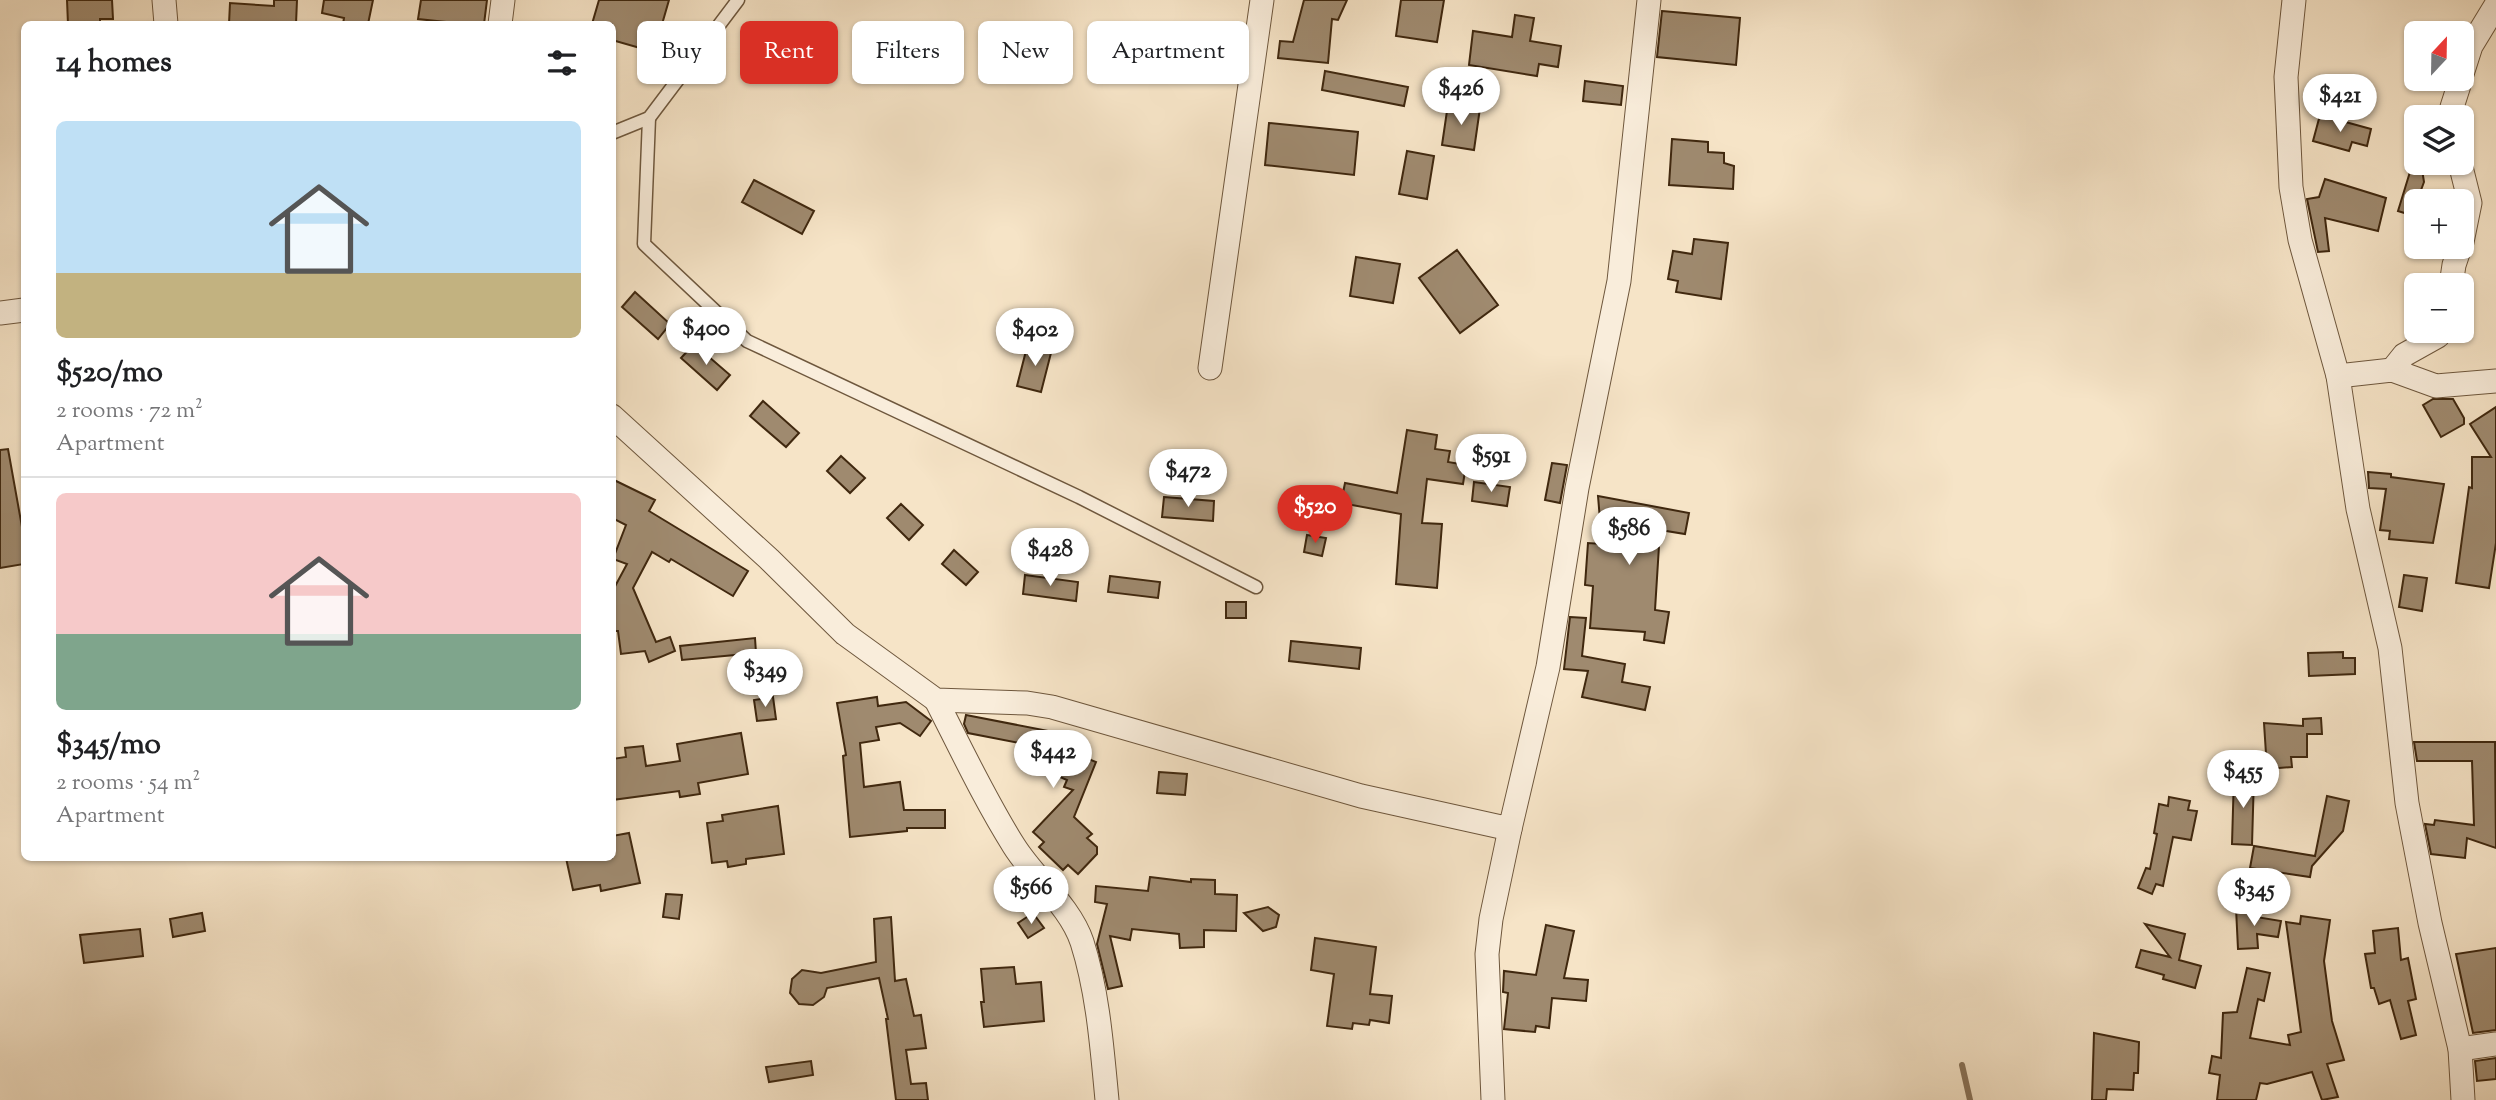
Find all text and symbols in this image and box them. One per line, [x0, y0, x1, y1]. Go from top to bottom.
chip: Buy [637, 21, 726, 84]
chip: Rent [740, 21, 838, 84]
chip: Filters [852, 21, 964, 84]
chip: New [978, 21, 1073, 84]
chip: Apartment [1087, 21, 1249, 84]
north arrow [2404, 21, 2474, 91]
map controls [2404, 21, 2474, 343]
text: 14 homes [56, 42, 172, 85]
icon: filters [543, 44, 581, 82]
pin: $426 [1420, 68, 1502, 127]
text: $426 [1438, 73, 1484, 106]
pin: $421 [2299, 74, 2381, 134]
text: $421 [2319, 80, 2361, 113]
button: layers [2404, 105, 2474, 175]
icon: home [256, 166, 382, 292]
button: + [2404, 189, 2474, 259]
button: − [2404, 273, 2474, 343]
pin: $400 [665, 308, 747, 367]
pin: $402 [994, 308, 1076, 368]
text: $400 [682, 313, 730, 346]
text: $402 [1012, 314, 1058, 347]
text: $520/mo [56, 352, 163, 395]
text: 2 rooms · 72 m² [56, 395, 203, 428]
text: Apartment [56, 428, 165, 461]
pin: $591 [1450, 434, 1532, 494]
text: $591 [1471, 440, 1511, 473]
pin: $472 [1147, 449, 1229, 509]
text: $472 [1165, 455, 1211, 488]
pin: $520 [1274, 486, 1356, 545]
text: $520 [1293, 491, 1337, 524]
pin: $586 [1588, 508, 1670, 567]
text: $586 [1607, 513, 1651, 546]
pin: $428 [1009, 528, 1091, 588]
text: $428 [1027, 534, 1073, 567]
icon: home [256, 538, 382, 664]
pin: $349 [724, 650, 806, 709]
text: $349 [743, 655, 787, 688]
text: $345/mo [56, 724, 161, 767]
pin: $442 [1012, 730, 1094, 790]
text: $442 [1030, 736, 1076, 769]
pin: $455 [2202, 750, 2284, 810]
text: $455 [2223, 756, 2263, 789]
text: 2 rooms · 54 m² [56, 767, 200, 800]
text: Apartment [56, 800, 165, 833]
pin: $566 [990, 866, 1072, 926]
pin: $345 [2213, 869, 2295, 928]
text: $566 [1010, 872, 1053, 905]
text: $345 [2233, 874, 2275, 907]

